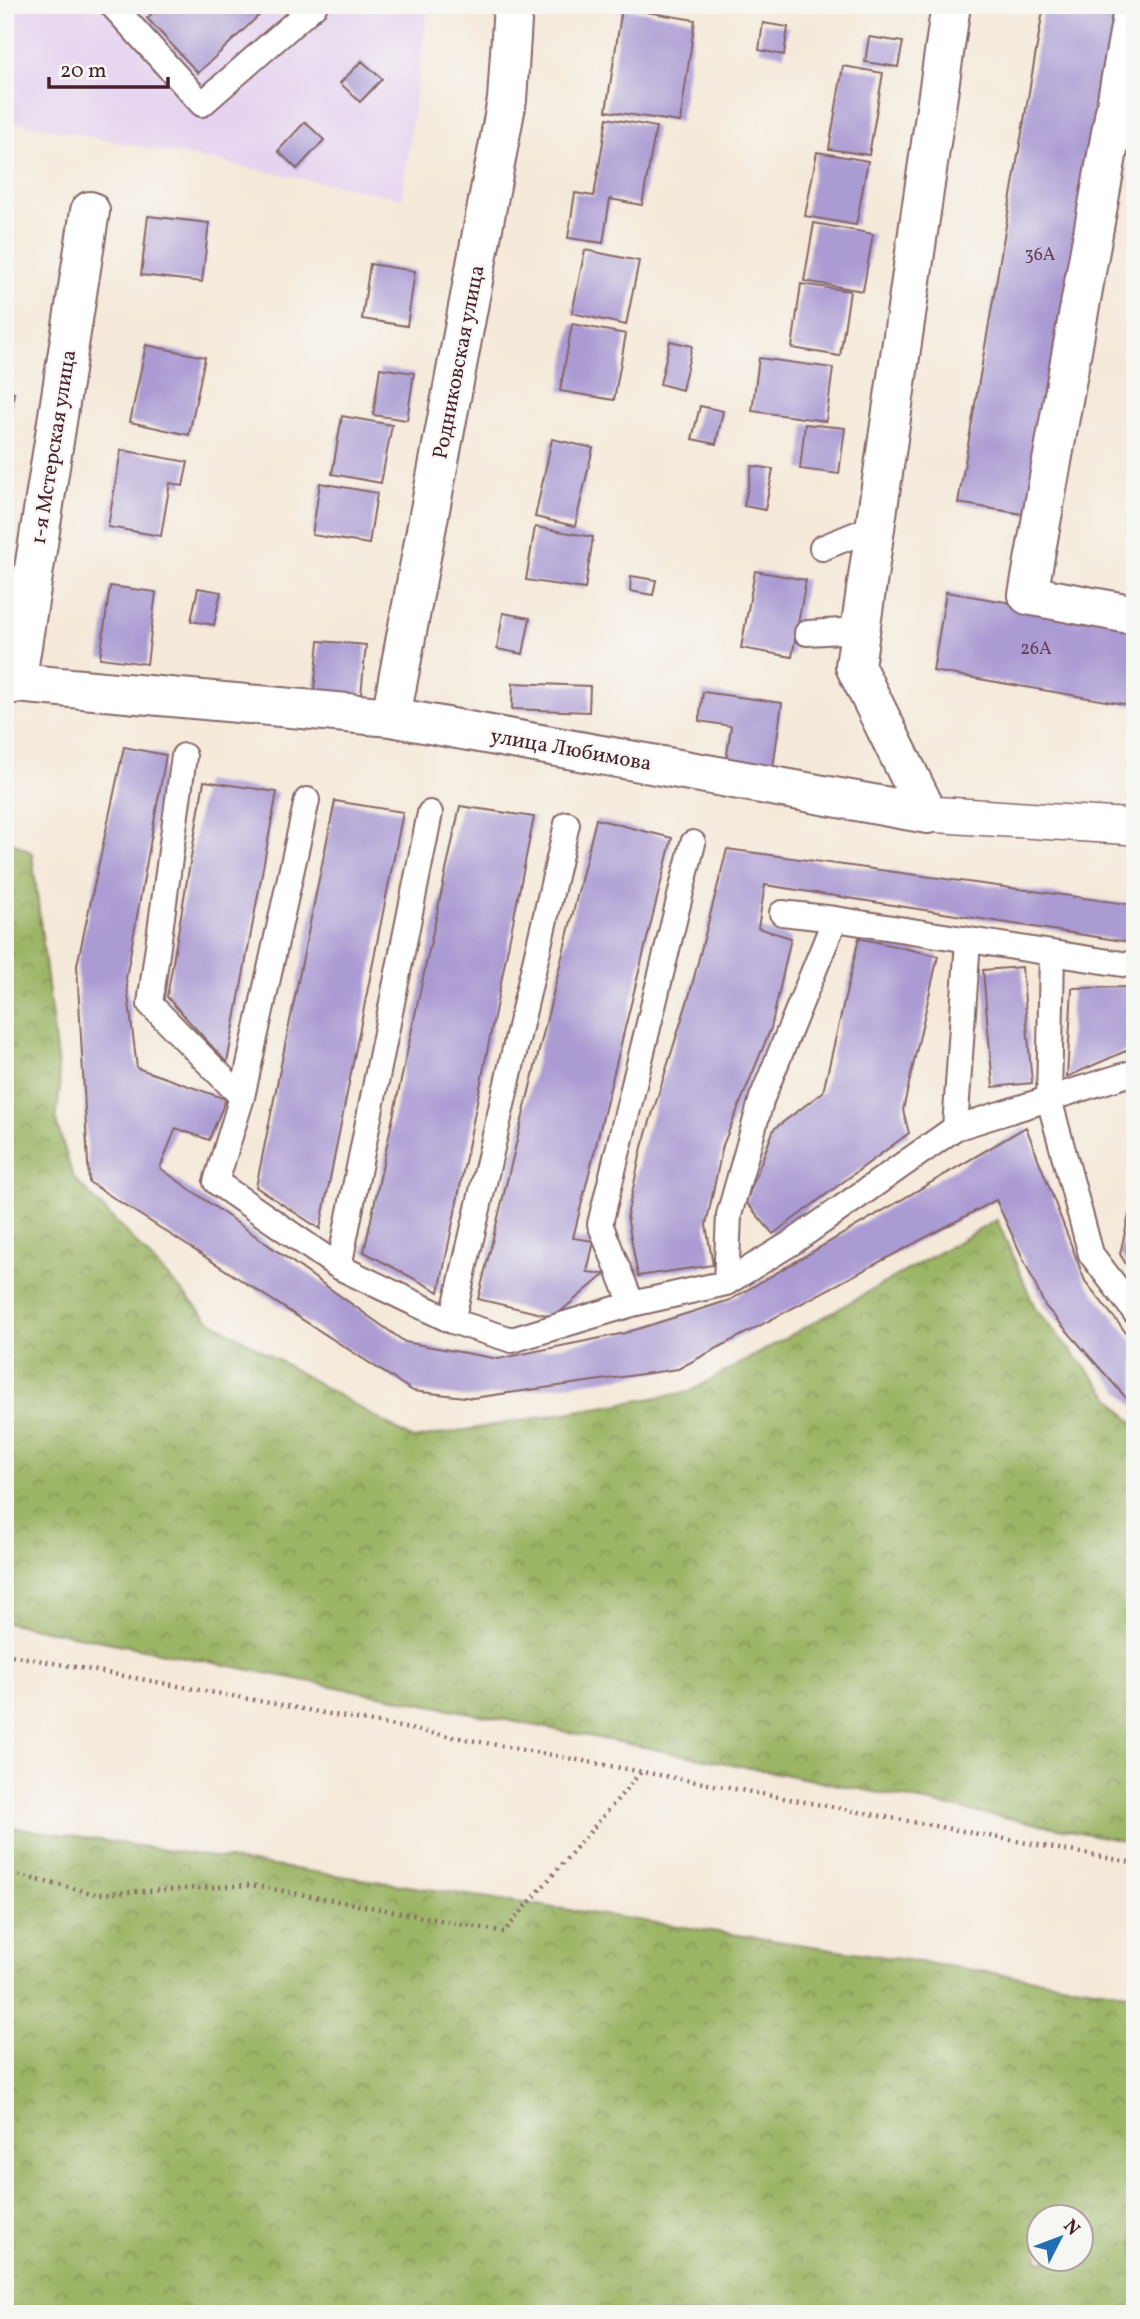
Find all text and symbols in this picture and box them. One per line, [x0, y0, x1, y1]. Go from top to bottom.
scale bar [49, 46, 168, 90]
text: 20 m [60, 57, 106, 86]
house number: 36А [1024, 243, 1056, 268]
street label: Родниковская улица [426, 263, 493, 462]
street label: 1-я Мстерская улица [25, 348, 84, 547]
house number: 26А [1020, 637, 1052, 662]
street label: улица Любимова [488, 722, 654, 779]
north arrow [1024, 2204, 1094, 2274]
text: N [1057, 2214, 1086, 2242]

